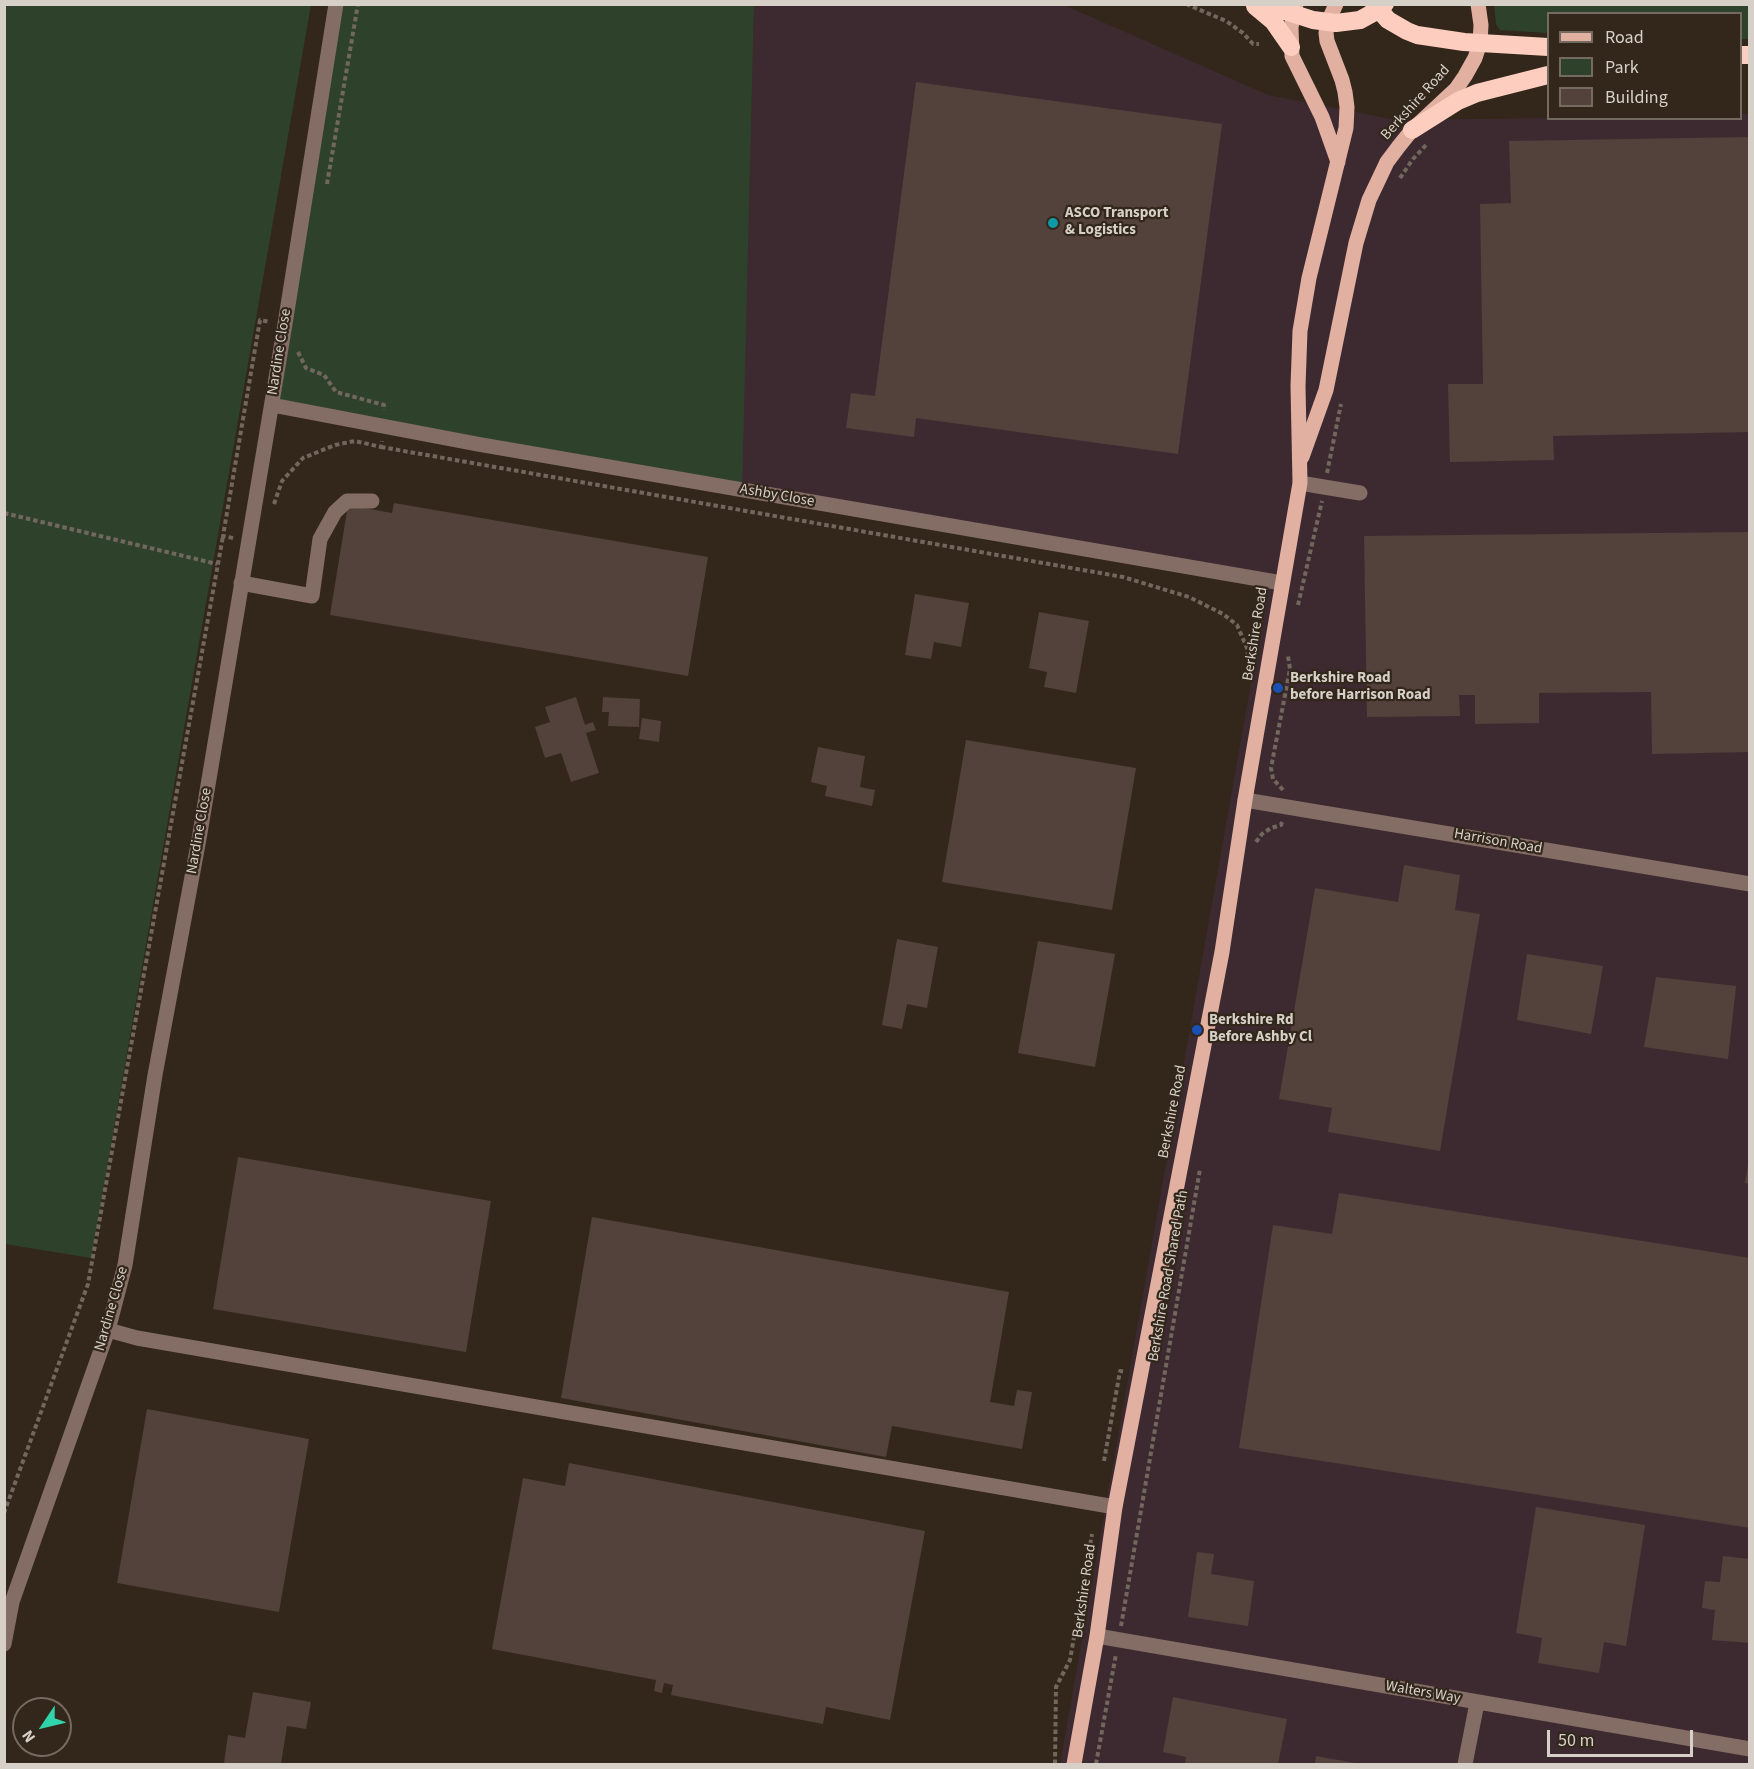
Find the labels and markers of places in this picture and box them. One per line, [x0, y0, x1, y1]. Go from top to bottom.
place label: ASCO Transport & Logistics [1065, 205, 1168, 240]
marker: ASCO Transport & Logistics [1046, 216, 1060, 230]
place label: Berkshire Road before Harrison Road [1290, 670, 1431, 705]
marker: Berkshire Road before Harrison Road [1271, 681, 1285, 695]
place label: Berkshire Rd Before Ashby Cl [1209, 1012, 1312, 1047]
marker: Berkshire Rd Before Ashby Cl [1190, 1023, 1204, 1037]

